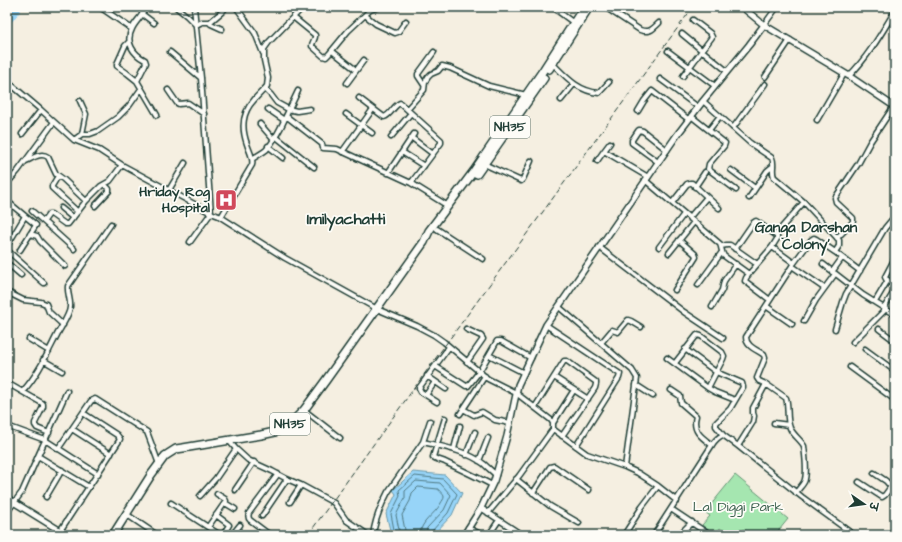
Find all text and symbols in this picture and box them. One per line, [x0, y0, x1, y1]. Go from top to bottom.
road number: NH35 [490, 116, 530, 138]
place label: Hriday Rog Hospital [139, 182, 211, 218]
hospital icon: Hriday Rog Hospital [213, 187, 239, 213]
district label: Imilyachatti [307, 208, 386, 231]
district label: Ganga Darshan Colony' [755, 217, 858, 256]
road number: NH35 [270, 413, 310, 435]
north arrow [844, 484, 884, 524]
park label: Lal Diggi Park [693, 497, 784, 517]
text: उ [865, 500, 882, 513]

